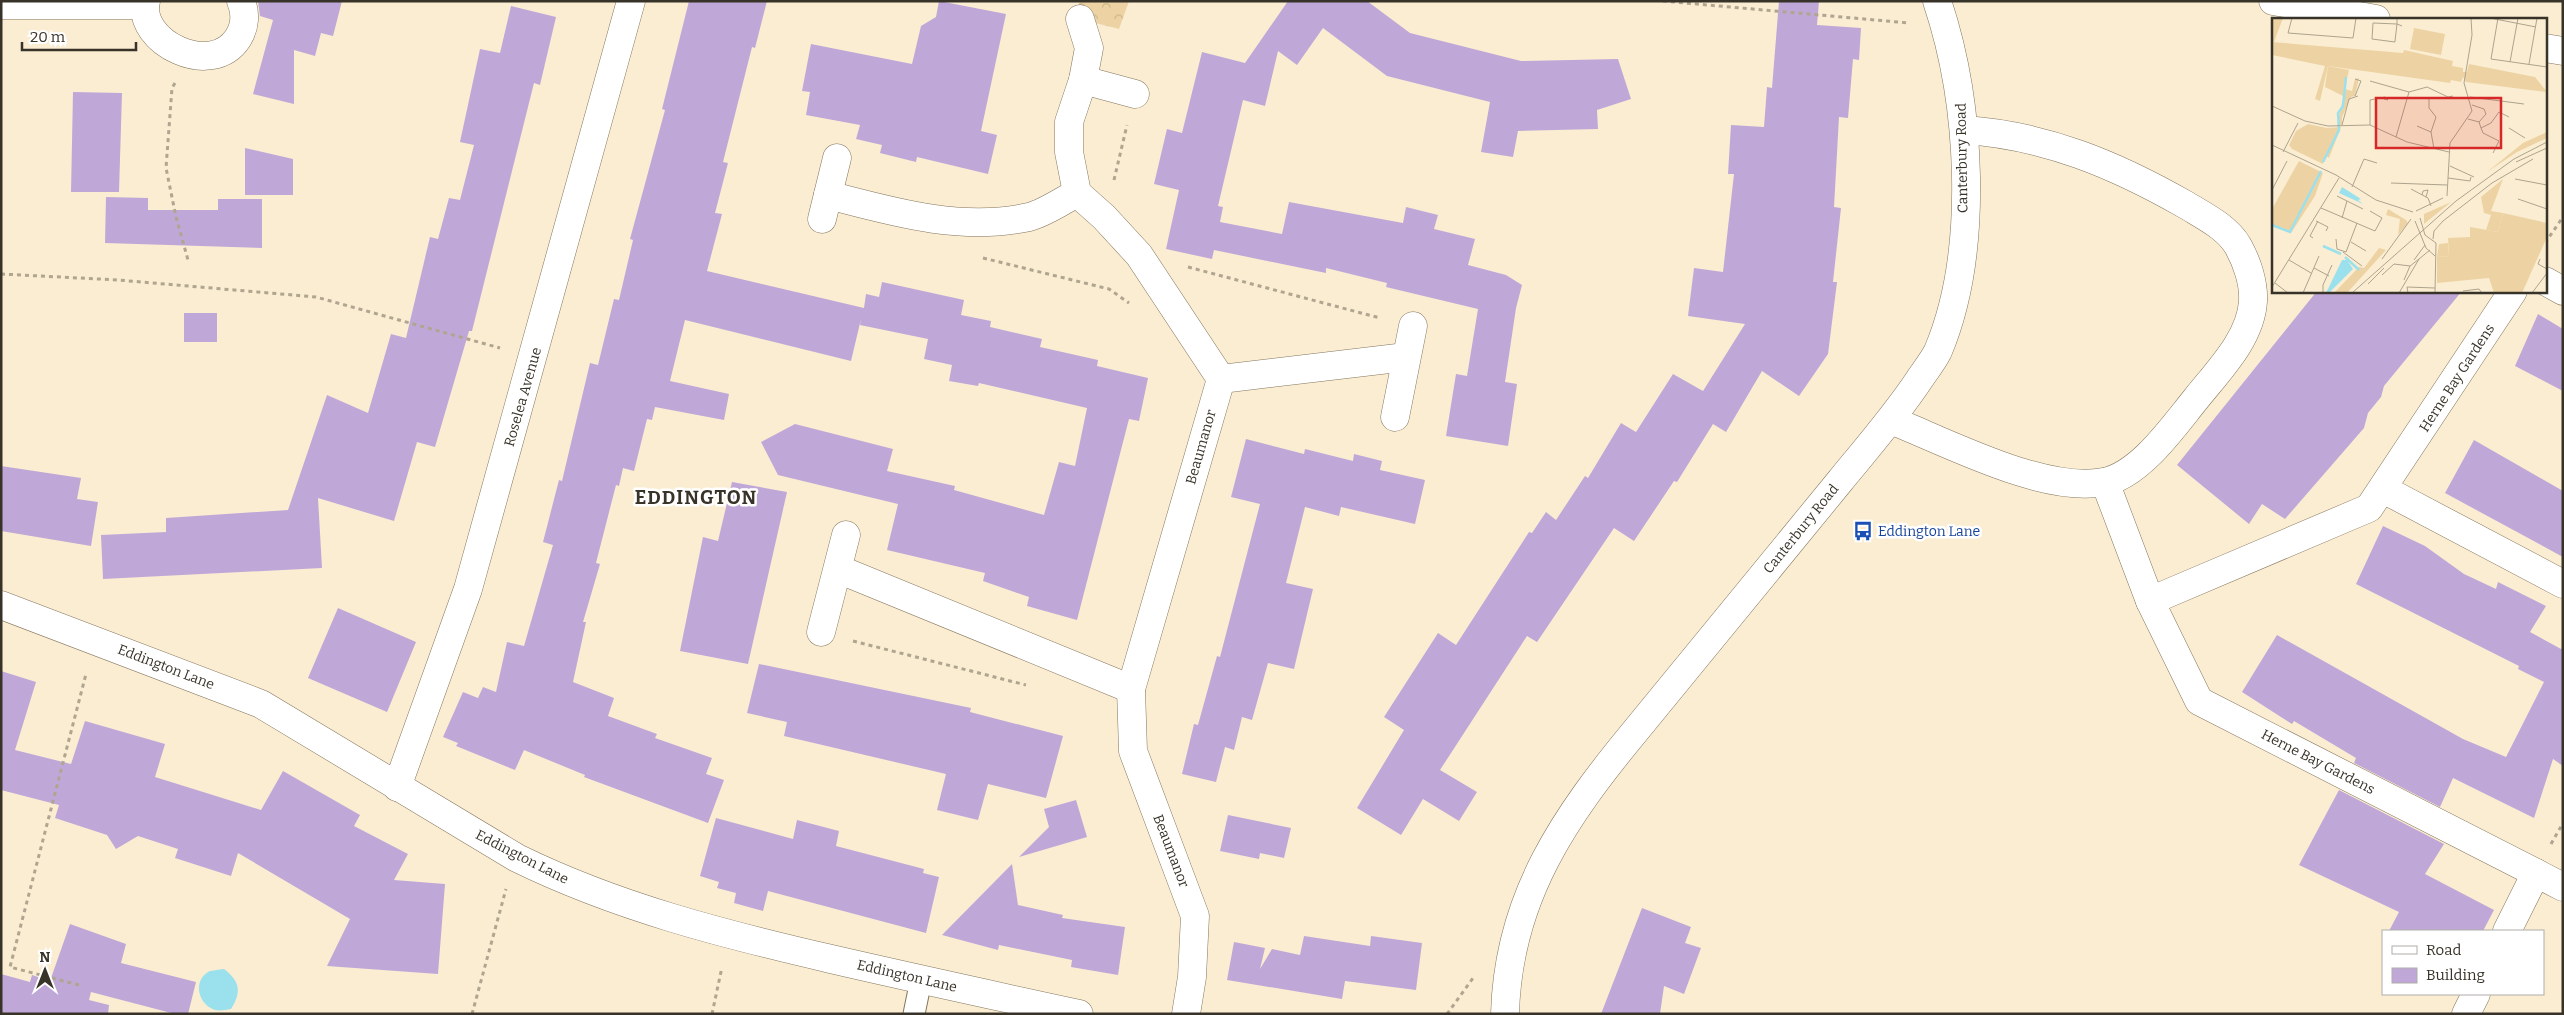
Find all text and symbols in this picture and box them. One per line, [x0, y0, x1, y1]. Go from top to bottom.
inset map [2272, 18, 2546, 292]
scale bar [22, 20, 136, 52]
text: 20 m [30, 28, 66, 46]
street label: Canterbury Road [1953, 103, 1971, 213]
street label: Herne Bay Gardens [2416, 321, 2498, 435]
street label: Roselea Avenue [501, 345, 545, 449]
street label: Beaumanor [1182, 408, 1220, 486]
street label: Canterbury Road [1760, 481, 1842, 577]
district label: EDDINGTON [635, 486, 757, 509]
bus stop icon: Eddington Lane [1852, 520, 1874, 542]
place label: Eddington Lane [1878, 523, 1980, 540]
street label: Eddington Lane [115, 641, 217, 693]
street label: Herne Bay Gardens [2258, 726, 2378, 798]
street label: Beaumanor [1149, 812, 1193, 890]
street label: Eddington Lane [473, 826, 571, 888]
legend [2382, 930, 2544, 995]
text: Road [2426, 941, 2461, 959]
north arrow [20, 945, 70, 995]
text: N [40, 949, 51, 966]
street label: Eddington Lane [855, 956, 959, 996]
text: Building [2426, 966, 2485, 984]

